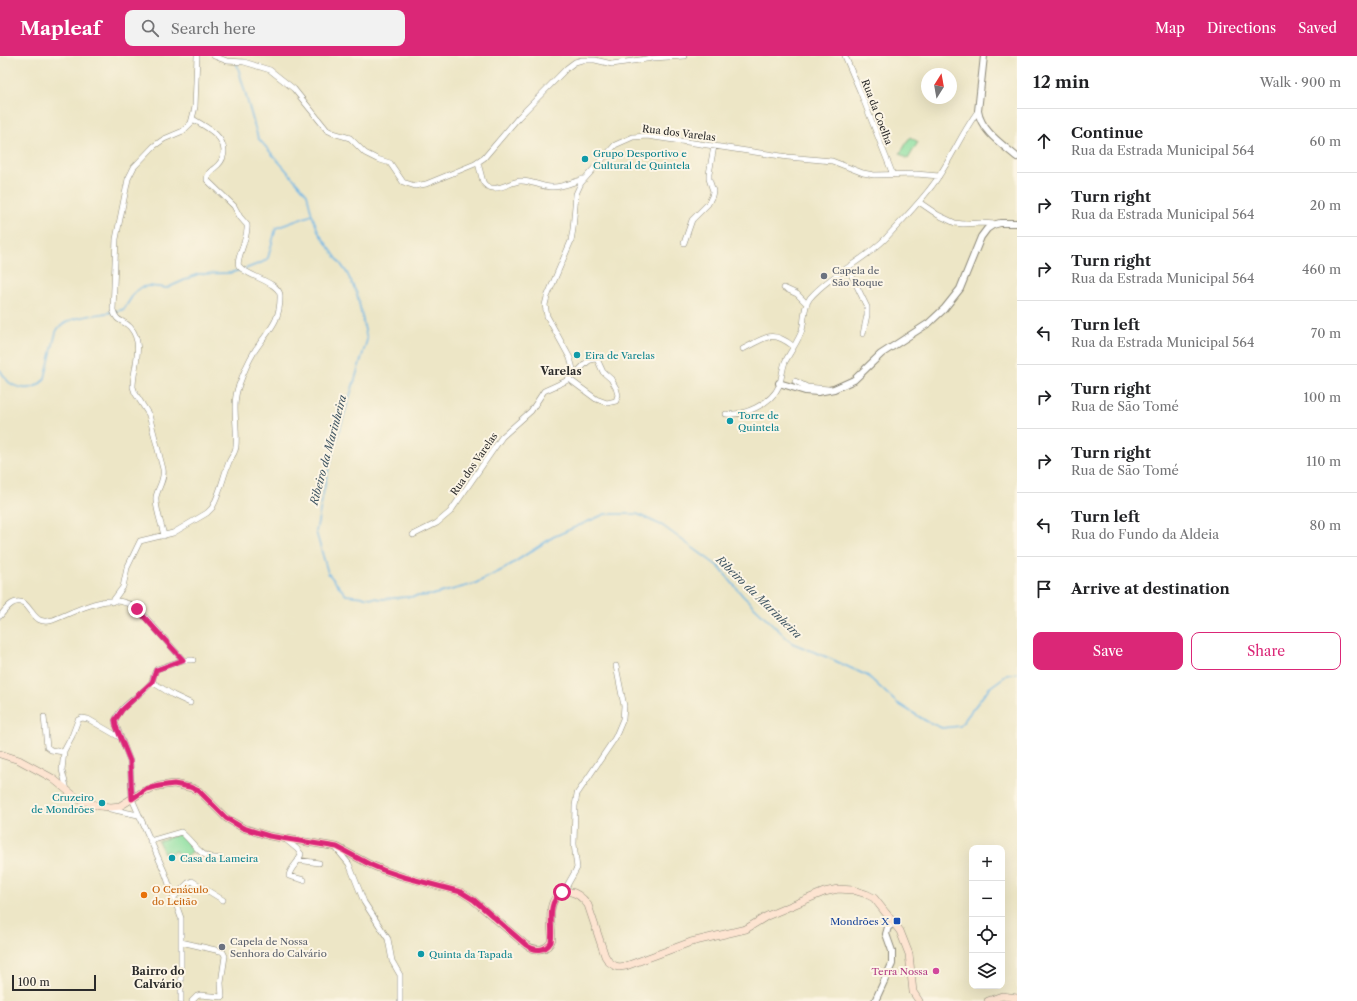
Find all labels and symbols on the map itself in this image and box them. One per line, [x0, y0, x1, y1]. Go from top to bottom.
north arrow [921, 68, 957, 104]
street label: Rua da Coelha [859, 77, 896, 147]
street label: Rua dos Varelas [641, 122, 717, 144]
place label: Grupo Desportivo e Cultural de Quintela [593, 147, 691, 172]
marker: Grupo Desportivo e Cultural de Quintela [580, 154, 590, 164]
place label: Capela de São Roque [832, 264, 884, 289]
marker: Capela de São Roque [819, 271, 829, 281]
place label: Eira de Varelas [585, 349, 655, 362]
marker: Eira de Varelas [572, 350, 582, 360]
district label: Varelas [539, 364, 582, 378]
water label: Ribeiro da Marinheira [306, 393, 350, 508]
place label: Torre de Quintela [738, 409, 780, 434]
marker: Torre de Quintela [725, 416, 735, 426]
street label: Rua dos Varelas [447, 430, 501, 498]
water label: Ribeiro da Marinheira [713, 552, 805, 642]
route end [128, 600, 146, 618]
place label: Cruzeiro de Mondrões [31, 791, 94, 816]
marker: Cruzeiro de Mondrões [97, 798, 107, 808]
place label: Casa da Lameira [180, 852, 259, 865]
marker: Casa da Lameira [167, 853, 177, 863]
place label: O Cenáculo do Leitão [152, 883, 208, 908]
route start [553, 883, 571, 901]
marker: O Cenáculo do Leitão [139, 890, 149, 900]
place label: Mondrões X [830, 915, 889, 928]
marker: Mondrões X [892, 916, 902, 926]
place label: Capela de Nossa Senhora do Calvário [230, 935, 327, 960]
marker: Capela de Nossa Senhora do Calvário [217, 942, 227, 952]
place label: Quinta da Tapada [429, 948, 513, 961]
marker: Quinta da Tapada [416, 949, 426, 959]
district label: Bairro do Calvário [131, 964, 185, 991]
place label: Terra Nossa [872, 965, 929, 978]
marker: Terra Nossa [931, 966, 941, 976]
scale bar [12, 973, 96, 992]

